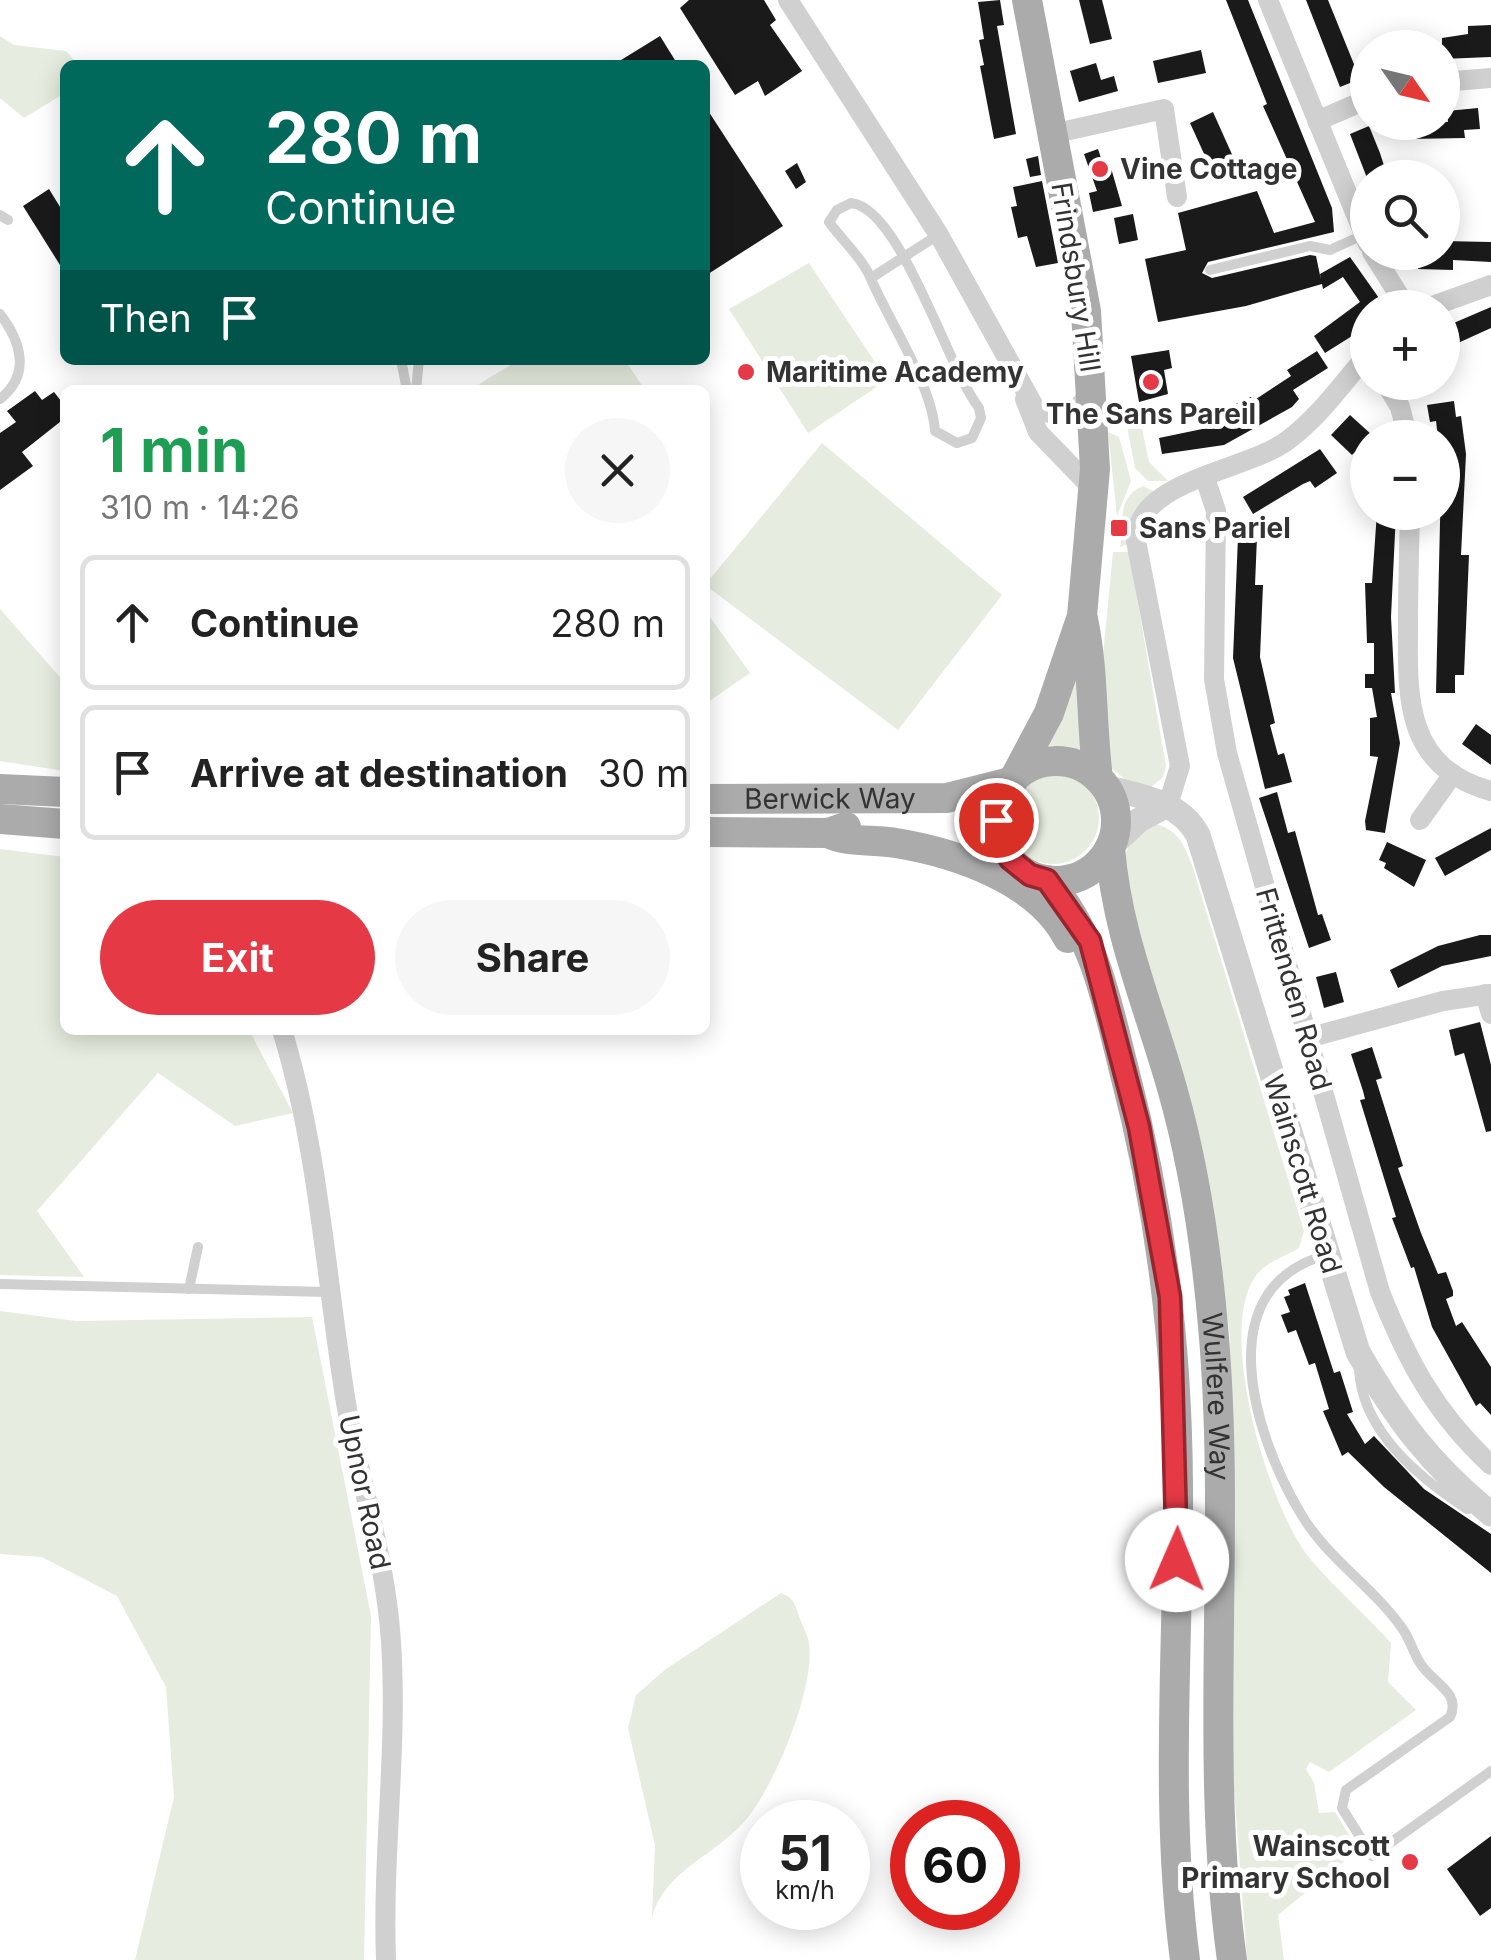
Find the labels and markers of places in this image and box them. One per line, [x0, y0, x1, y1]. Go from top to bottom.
place label: Vine Cottage [1120, 152, 1297, 186]
marker: Vine Cottage [1089, 158, 1111, 180]
place label: Maritime Academy [766, 355, 1024, 389]
marker: Maritime Academy [735, 361, 757, 383]
marker: The Sans Pareil [1140, 371, 1162, 393]
place label: The Sans Pareil [1046, 397, 1256, 431]
place label: Sans Pariel [1139, 511, 1291, 545]
marker: Sans Pariel [1108, 517, 1130, 539]
pin [954, 778, 1039, 863]
place label: Wainscott Primary School [1181, 1829, 1390, 1895]
marker: Wainscott Primary School [1399, 1851, 1421, 1873]

